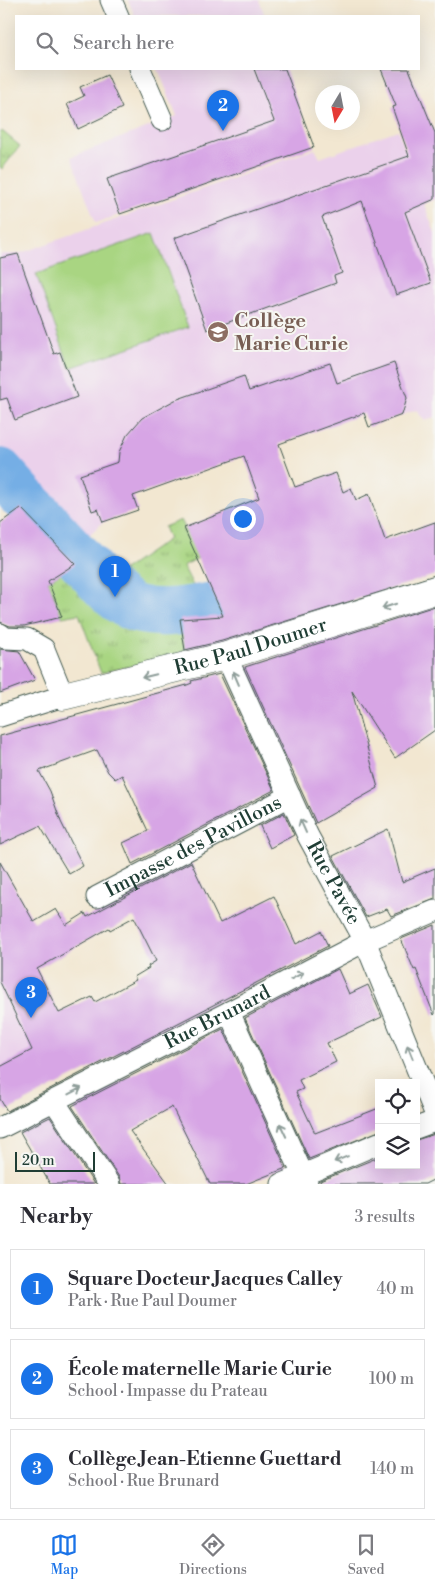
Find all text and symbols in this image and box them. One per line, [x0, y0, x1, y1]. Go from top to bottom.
search box [15, 15, 420, 70]
icon: search [33, 29, 61, 57]
text: Search here [73, 31, 174, 55]
north arrow [315, 85, 360, 130]
pin: 2 [207, 90, 239, 131]
place label: Collège Marie Curie [234, 309, 348, 357]
school or university icon: Collège Marie Curie [206, 320, 230, 344]
your location [230, 506, 256, 532]
pin: 1 [99, 556, 131, 597]
one-way arrow [381, 601, 397, 611]
street label: Rue Paul Doumer [172, 612, 330, 681]
one-way arrow [230, 671, 240, 686]
one-way arrow [142, 672, 158, 681]
street label: Impasse des Pavillons [101, 790, 286, 903]
one-way arrow [298, 819, 308, 834]
street label: Rue Pavée [300, 836, 366, 929]
one-way arrow [290, 971, 305, 981]
pin: 3 [15, 977, 47, 1018]
street label: Rue Brunard [160, 980, 276, 1055]
one-way arrow [405, 1045, 414, 1060]
map controls [375, 1079, 420, 1169]
button: locate [375, 1079, 420, 1124]
one-way arrow [67, 1086, 82, 1095]
one-way arrow [277, 1123, 287, 1138]
button: layers [375, 1124, 420, 1169]
scale bar [15, 1149, 95, 1172]
text: 20 m [22, 1152, 54, 1170]
one-way arrow [334, 1154, 349, 1164]
text: Nearby [20, 1204, 93, 1230]
text: 3 results [354, 1207, 415, 1227]
text: Square Docteur Jacques Calley [68, 1267, 342, 1291]
text: 1 [33, 1279, 41, 1299]
text: 40 m [377, 1279, 414, 1299]
text: Park · Rue Paul Doumer [68, 1291, 237, 1311]
text: École maternelle Marie Curie [68, 1357, 332, 1381]
text: 2 [32, 1369, 42, 1389]
text: 100 m [369, 1369, 414, 1389]
text: School · Impasse du Prateau [68, 1381, 268, 1401]
text: Collège Jean-Etienne Guettard [68, 1447, 342, 1471]
text: 3 [32, 1459, 42, 1479]
text: 140 m [370, 1459, 414, 1479]
text: School · Rue Brunard [68, 1471, 219, 1491]
tab: Map [50, 1531, 78, 1579]
tab: Directions [179, 1531, 247, 1579]
tab: Saved [348, 1531, 385, 1579]

